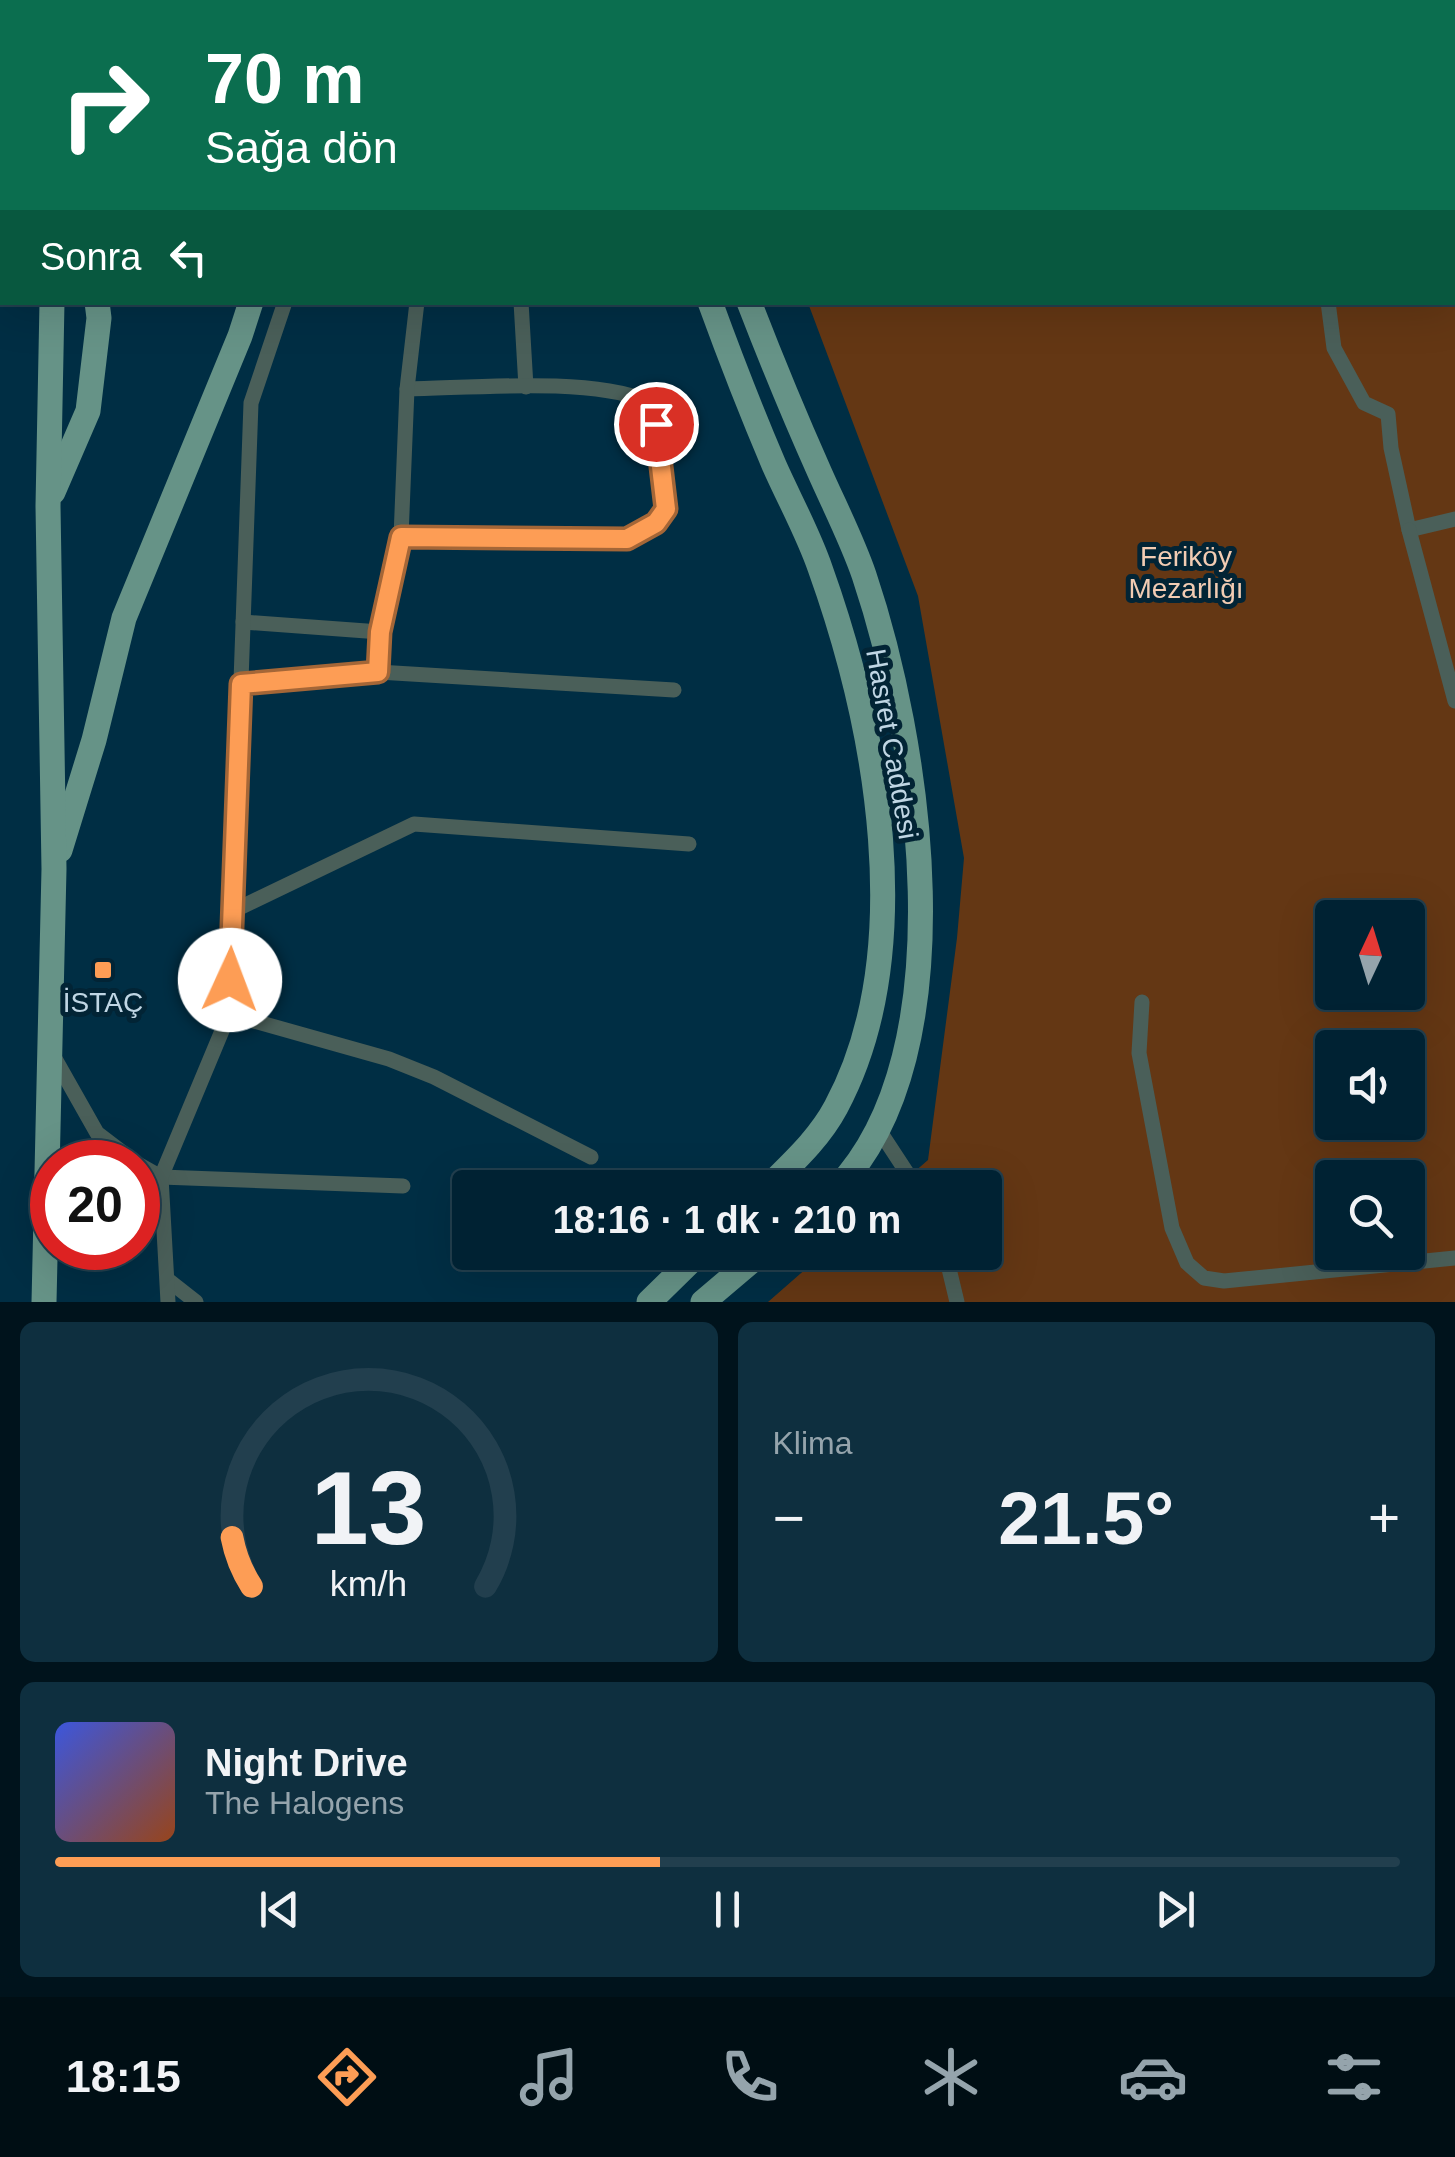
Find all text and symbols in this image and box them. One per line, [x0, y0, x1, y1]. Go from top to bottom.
icon: right [40, 40, 170, 170]
text: 70 m [205, 40, 365, 118]
text: Sağa dön [205, 122, 398, 173]
icon: left [161, 230, 216, 285]
text: Sonra [40, 236, 141, 278]
pin [614, 382, 699, 467]
icon: arrive [629, 397, 684, 452]
park label: Feriköy Mezarlığı [1128, 541, 1244, 604]
street label: Hasret Caddesi [860, 646, 924, 842]
north arrow [1315, 900, 1425, 1010]
map controls [1315, 900, 1425, 1270]
position arrow [178, 928, 282, 1032]
marker: İSTAÇ [92, 959, 114, 981]
place label: İSTAÇ [63, 987, 143, 1018]
button: sound [1315, 1030, 1425, 1140]
speed limit sign: 20 [30, 1140, 160, 1270]
button: search [1315, 1160, 1425, 1270]
text: 18:16 · 1 dk · 210 m [553, 1199, 901, 1241]
text: Klima [773, 1425, 853, 1461]
text: 13 [311, 1450, 427, 1566]
text: 21.5° [998, 1476, 1174, 1560]
text: − [773, 1487, 805, 1549]
text: + [1368, 1487, 1400, 1549]
text: km/h [330, 1564, 407, 1604]
text: Night Drive [205, 1742, 408, 1784]
text: The Halogens [205, 1785, 404, 1821]
icon: previous [252, 1882, 307, 1937]
icon: pause [700, 1882, 755, 1937]
icon: next [1148, 1882, 1203, 1937]
icon: directions [312, 2042, 382, 2112]
icon: music [514, 2042, 584, 2112]
icon: phone [715, 2042, 785, 2112]
icon: climate [916, 2042, 986, 2112]
icon: car [1118, 2042, 1188, 2112]
icon: filters [1319, 2042, 1389, 2112]
text: 18:15 [66, 2051, 181, 2102]

